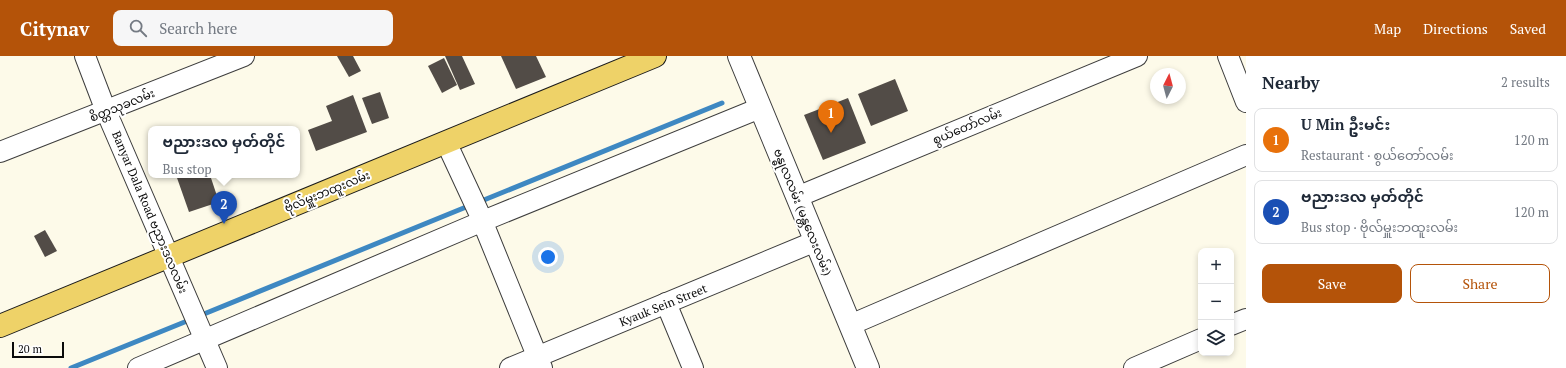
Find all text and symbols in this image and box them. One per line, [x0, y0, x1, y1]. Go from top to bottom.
search box [113, 10, 393, 46]
text: Citynav [20, 16, 89, 41]
icon: search [127, 17, 149, 39]
text: Search here [159, 18, 237, 38]
text: Map [1374, 19, 1401, 38]
text: Directions [1423, 19, 1488, 38]
text: Saved [1510, 19, 1546, 38]
north arrow [1150, 68, 1186, 104]
text: Nearby [1262, 71, 1320, 94]
text: 2 results [1501, 73, 1550, 91]
street label: စိတ္တသုခလမ်း [87, 84, 158, 128]
pin: 1 [818, 100, 844, 133]
street label: စွယ်တော်လမ်း [930, 104, 1005, 150]
text: U Min ဦးမင်း [1301, 114, 1390, 134]
popup [148, 126, 300, 178]
street label: Banyar Dala Road ဗညားဒလလမ်း [106, 128, 192, 297]
text: ဗညားဒလ မှတ်တိုင် [162, 131, 286, 151]
text: 1 [1272, 131, 1280, 149]
text: 120 m [1514, 131, 1549, 149]
street label: ဗန္ဓုလလမ်း (မန္တလေးလမ်း) [768, 146, 836, 279]
text: Restaurant · စွယ်တော်လမ်း [1301, 146, 1453, 164]
text: Bus stop [162, 160, 212, 178]
street label: ဗိုလ်မှူးဘထူးလမ်း [282, 166, 373, 218]
text: ဗညားဒလ မှတ်တိုင် [1301, 186, 1424, 206]
pin: 2 [211, 191, 237, 224]
text: 2 [1272, 203, 1280, 221]
text: 120 m [1514, 203, 1549, 221]
text: Bus stop · ဗိုလ်မှူးဘထူးလမ်း [1301, 218, 1458, 236]
your location [538, 247, 558, 267]
map controls [1198, 248, 1234, 356]
button: + [1198, 248, 1234, 284]
button: Save [1262, 264, 1402, 303]
button: Share [1410, 264, 1550, 303]
street label: Kyauk Sein Street [617, 280, 710, 329]
button: − [1198, 284, 1234, 320]
button: layers [1198, 320, 1234, 356]
scale bar [12, 340, 64, 359]
text: 20 m [18, 342, 42, 356]

